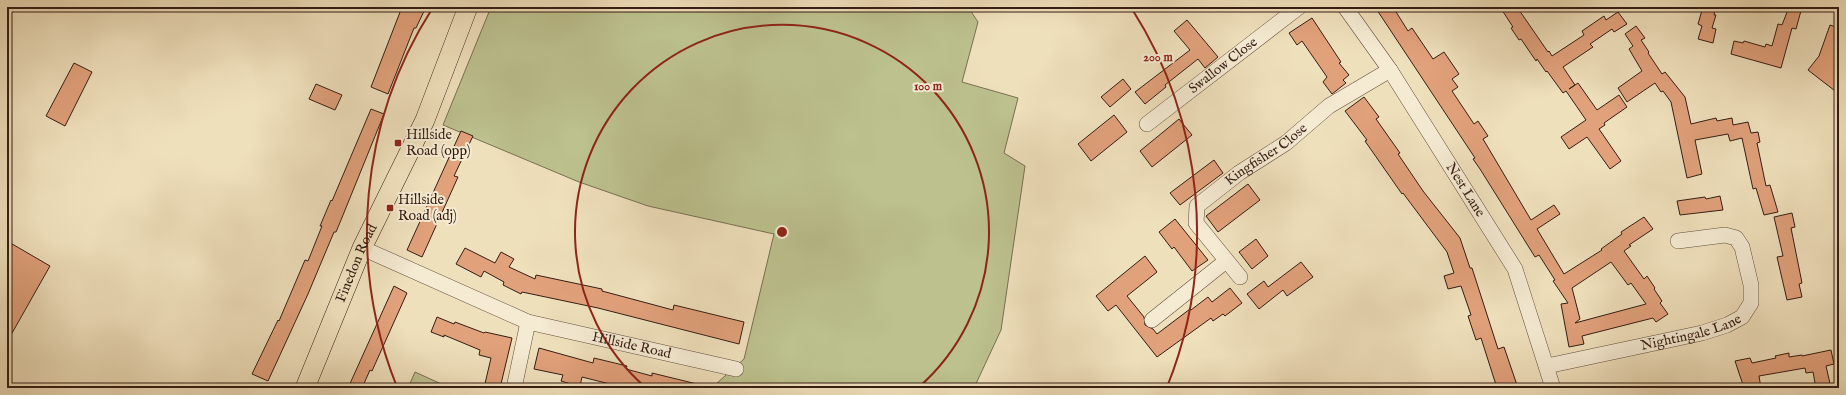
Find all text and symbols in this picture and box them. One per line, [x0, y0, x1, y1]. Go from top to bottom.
street label: Swallow Close [1185, 33, 1262, 98]
text: 200 m [1143, 50, 1173, 65]
text: 100 m [914, 79, 943, 94]
street label: Kingfisher Close [1221, 119, 1312, 190]
place label: Hillside Road (opp) [406, 126, 471, 160]
marker: Hillside Road (opp) [393, 138, 403, 148]
street label: Nest Lane [1441, 159, 1489, 221]
place label: Hillside Road (adj) [398, 191, 457, 225]
marker: Hillside Road (adj) [385, 203, 395, 213]
street label: Finedon Road [332, 220, 382, 305]
centre of rings [775, 225, 789, 239]
street label: Nightingale Lane [1639, 310, 1745, 355]
street label: Hillside Road [590, 328, 674, 363]

